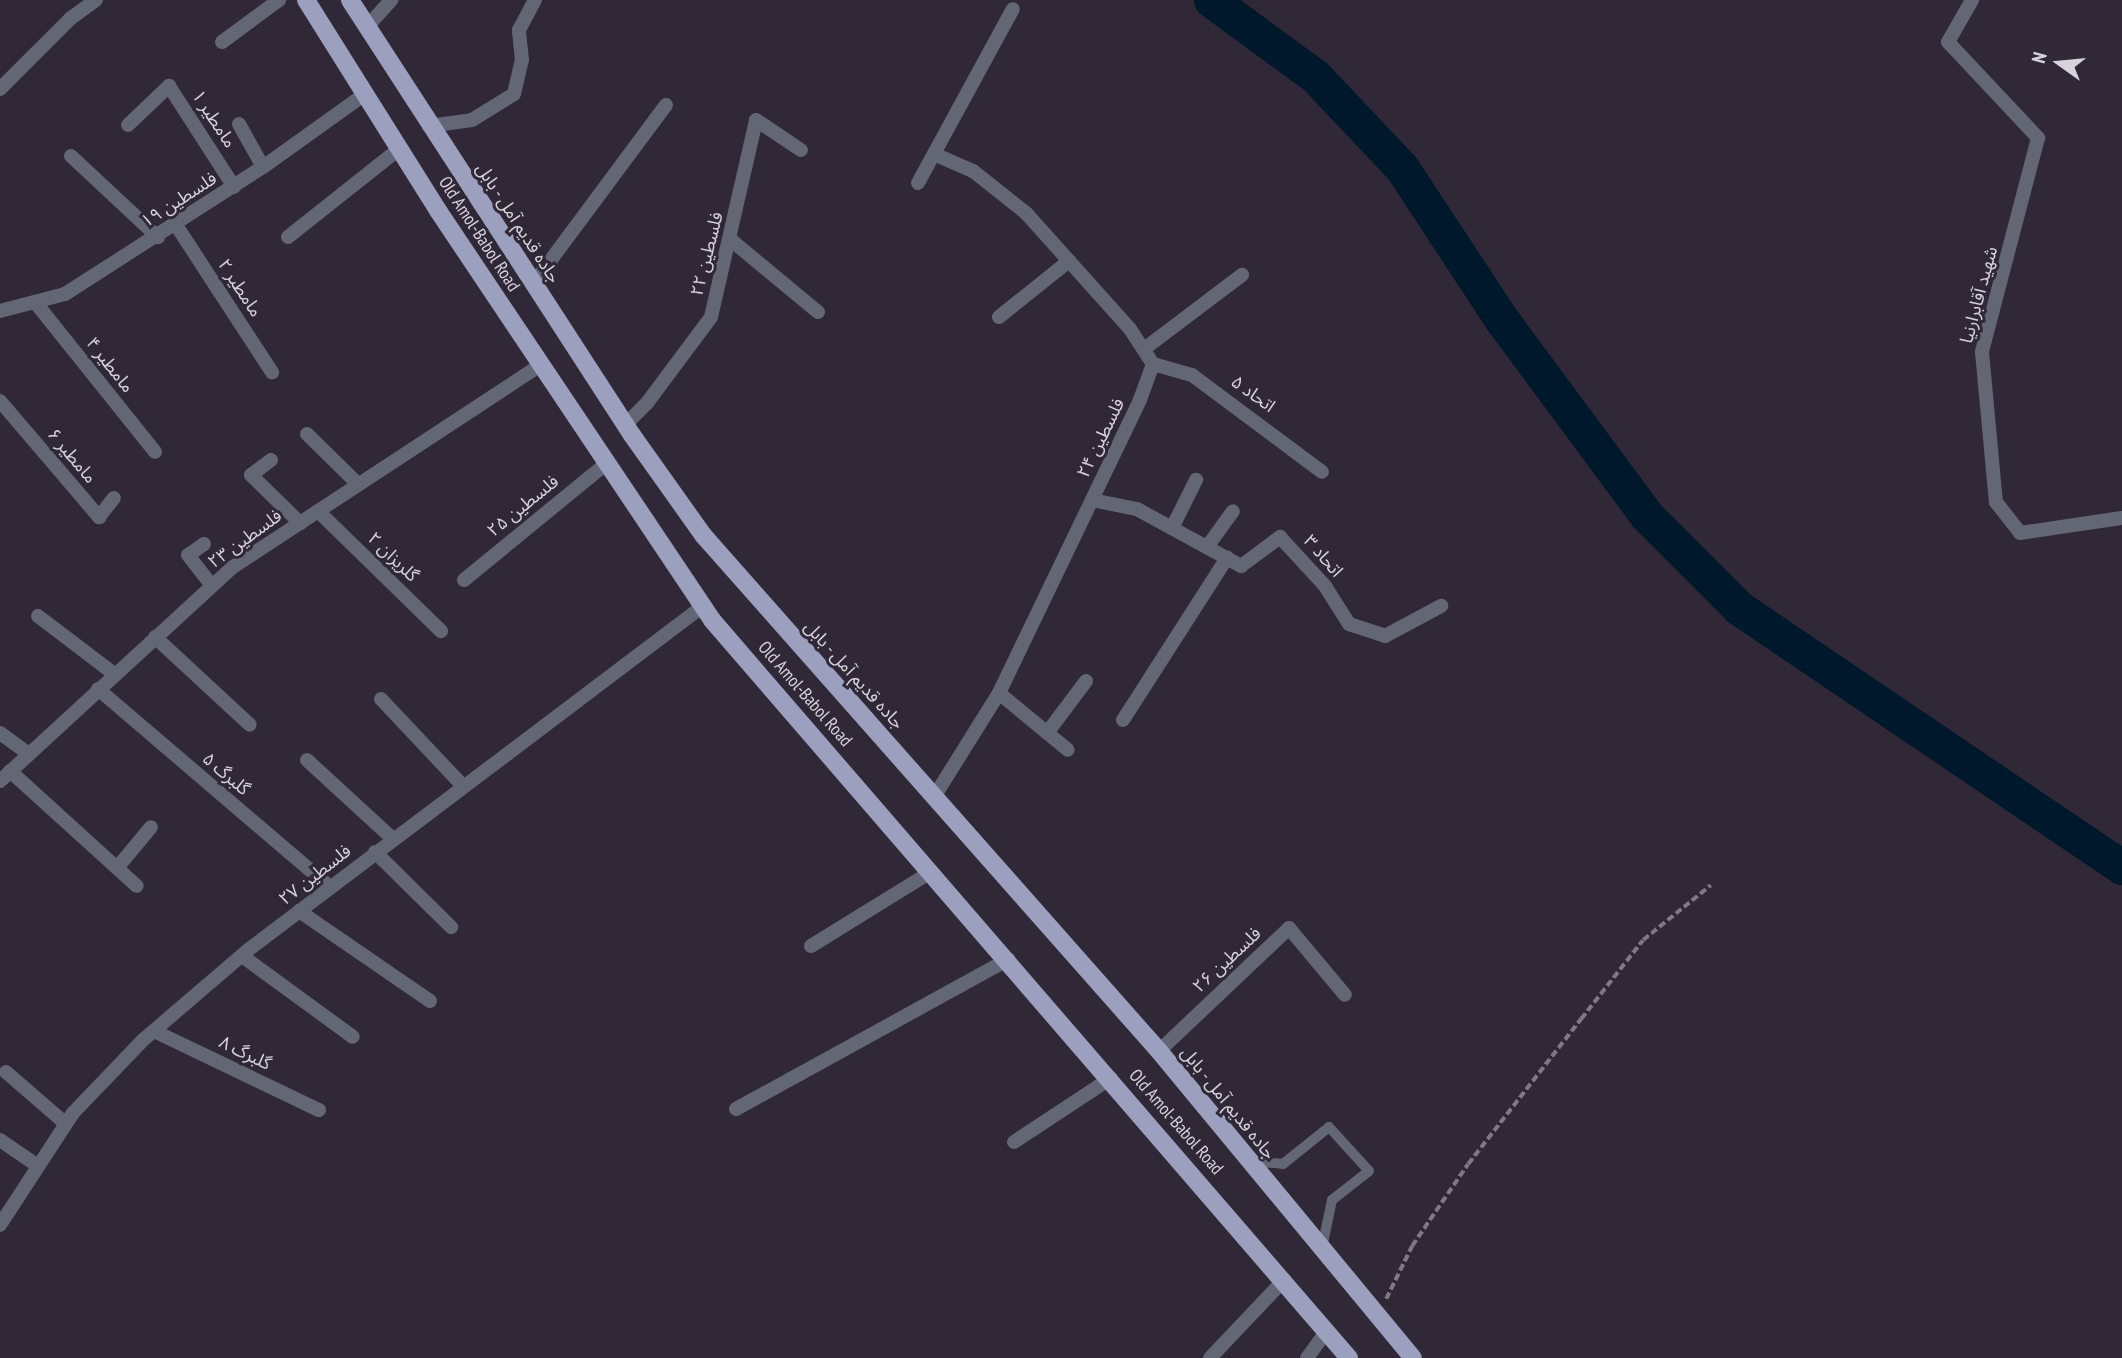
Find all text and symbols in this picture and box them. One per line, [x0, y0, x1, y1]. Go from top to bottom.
north arrow [2024, 28, 2094, 98]
text: N [2026, 50, 2052, 66]
street label: مامطیر ۱ [187, 86, 241, 152]
street label: جاده قدیم آمل - بابل [471, 158, 565, 288]
street label: فلسطین ۱۹ [137, 168, 221, 232]
street label: Old Amol-Babol Road [434, 172, 524, 296]
street label: فلسطین ۲۲ [686, 210, 728, 298]
street label: شهید آقابرارنیا [1956, 244, 2002, 346]
street label: مامطیر ۲ [213, 255, 267, 321]
street label: مامطیر ۴ [82, 333, 138, 397]
street label: اتحاد ۵ [1227, 371, 1279, 417]
street label: فلسطین ۲۴ [1072, 395, 1130, 481]
street label: مامطیر ۶ [43, 424, 101, 488]
street label: فلسطین ۲۵ [483, 471, 563, 541]
street label: فلسطین ۲۳ [204, 505, 286, 573]
street label: گلریزان ۲ [363, 528, 423, 586]
street label: اتحاد ۳ [1299, 530, 1347, 582]
street label: جاده قدیم آمل - بابل [799, 616, 909, 734]
street label: Old Amol-Babol Road [753, 637, 857, 751]
street label: گلبرگ ۵ [198, 748, 254, 800]
street label: فلسطین ۲۷ [275, 840, 355, 910]
street label: فلسطين ٢۶ [1188, 923, 1266, 997]
street label: گلبرگ ۸ [215, 1031, 275, 1075]
street label: جاده قدیم آمل - بابل [1175, 1042, 1281, 1164]
street label: Old Amol-Babol Road [1124, 1065, 1228, 1179]

